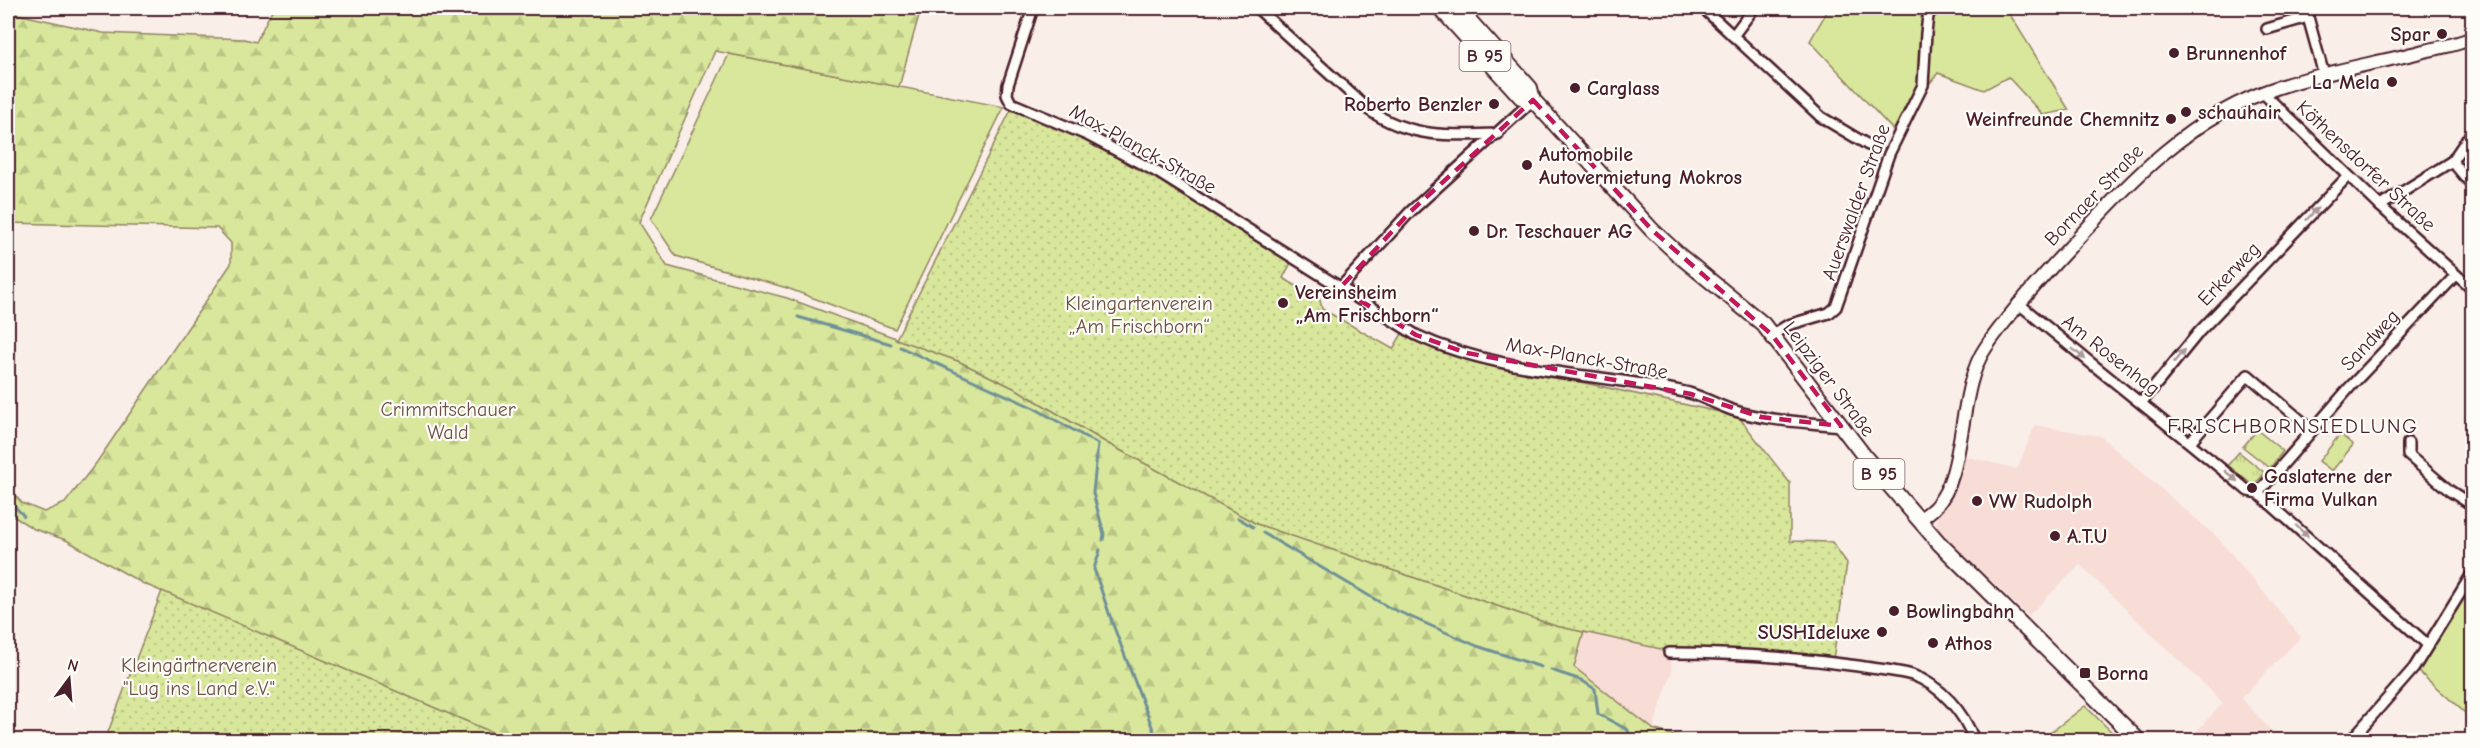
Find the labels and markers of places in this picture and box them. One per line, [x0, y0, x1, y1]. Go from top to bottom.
place label: Spar [2390, 23, 2430, 46]
marker: Spar [2435, 27, 2449, 41]
place label: Brunnenhof [2186, 42, 2288, 65]
marker: Brunnenhof [2167, 46, 2181, 60]
place label: La Mela [2312, 71, 2380, 94]
marker: La Mela [2385, 75, 2399, 89]
place label: Carglass [1587, 77, 1659, 100]
marker: Carglass [1568, 81, 1582, 95]
place label: Roberto Benzler [1344, 93, 1482, 116]
marker: Roberto Benzler [1487, 97, 1501, 111]
place label: schauhair [2198, 101, 2281, 124]
marker: schauhair [2179, 105, 2193, 119]
place label: Weinfreunde Chemnitz [1966, 108, 2159, 131]
marker: Weinfreunde Chemnitz [2164, 112, 2178, 126]
place label: Automobile Autovermietung Mokros [1539, 143, 1742, 189]
marker: Automobile Autovermietung Mokros [1520, 158, 1534, 172]
place label: Dr. Teschauer AG [1486, 220, 1633, 243]
marker: Dr. Teschauer AG [1467, 224, 1481, 238]
place label: Vereinsheim „Am Frischborn“ [1295, 281, 1438, 327]
marker: Vereinsheim „Am Frischborn“ [1276, 296, 1290, 310]
place label: Gaslaterne der Firma Vulkan [2264, 465, 2392, 511]
marker: Gaslaterne der Firma Vulkan [2245, 481, 2259, 495]
place label: VW Rudolph [1989, 490, 2092, 513]
marker: VW Rudolph [1970, 494, 1984, 508]
place label: A.T.U [2067, 525, 2107, 548]
marker: A.T.U [2048, 529, 2062, 543]
place label: Bowlingbahn [1906, 600, 2014, 623]
marker: Bowlingbahn [1887, 604, 1901, 618]
place label: SUSHIdeluxe [1758, 621, 1870, 644]
marker: SUSHIdeluxe [1875, 625, 1889, 639]
place label: Athos [1945, 632, 1992, 655]
marker: Athos [1926, 636, 1940, 650]
place label: Borna [2097, 662, 2149, 685]
marker: Borna [2078, 666, 2092, 680]

